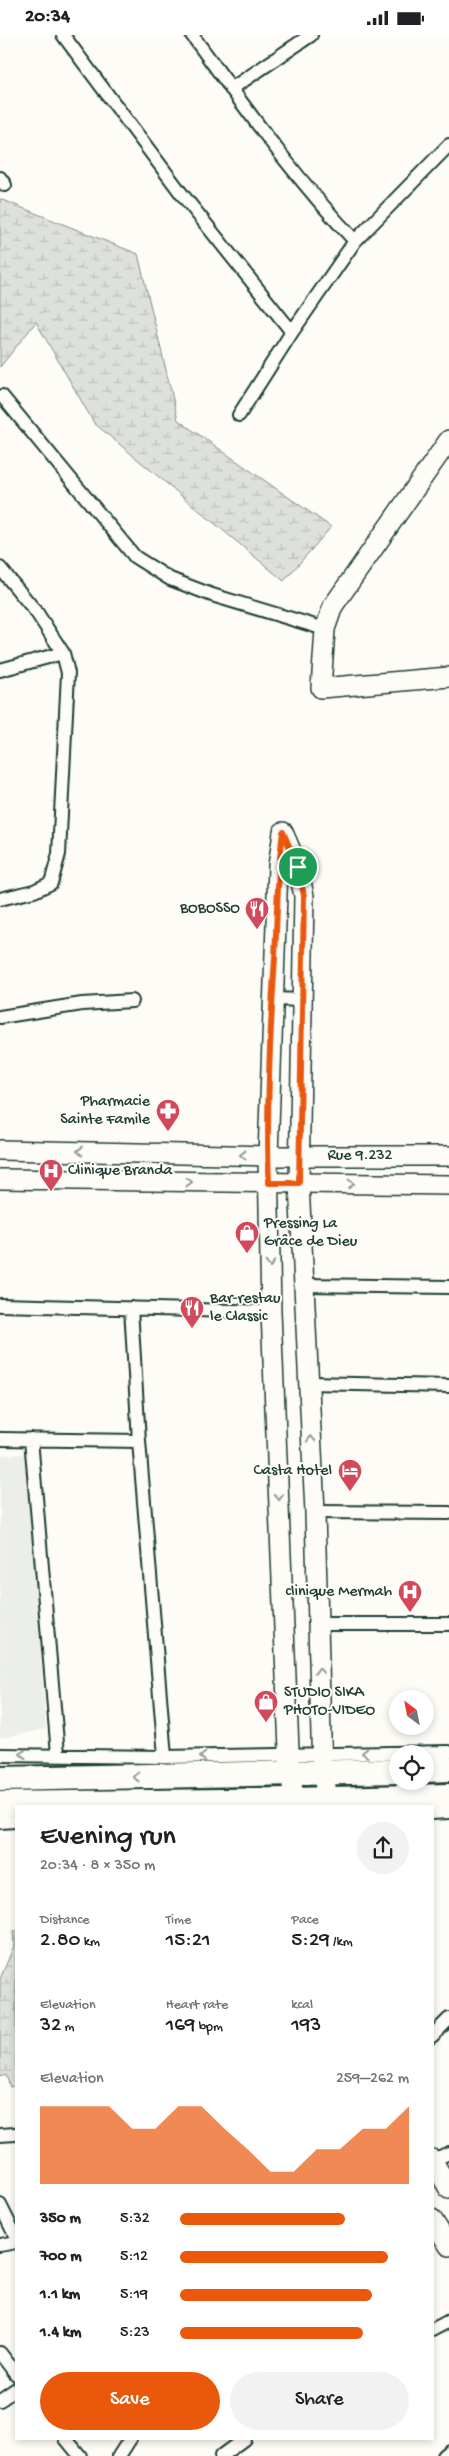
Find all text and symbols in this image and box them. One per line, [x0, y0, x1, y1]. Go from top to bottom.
text: 20:34 [25, 6, 70, 29]
pin [277, 846, 319, 888]
icon: arrive [284, 853, 312, 881]
restaurant icon: BOBOSSO [244, 896, 270, 930]
place label: BOBOSSO [179, 900, 240, 919]
place label: Pharmacie Sainte Famile [60, 1093, 151, 1130]
pharmacy icon: Pharmacie Sainte Famile [155, 1098, 181, 1132]
one-way arrow [76, 1146, 84, 1157]
street label: Rue 9.232 [327, 1147, 393, 1166]
one-way arrow [239, 1150, 246, 1160]
hospital icon: Clinique Branda [38, 1158, 64, 1192]
place label: Clinique Branda [68, 1162, 174, 1181]
one-way arrow [185, 1177, 193, 1187]
one-way arrow [347, 1178, 355, 1189]
place label: Pressing La Grâce de Dieu [263, 1215, 358, 1252]
shop icon: Pressing La Grâce de Dieu [234, 1220, 260, 1254]
one-way arrow [265, 1261, 276, 1269]
place label: Bar-restau le Classic [209, 1290, 281, 1327]
restaurant icon: Bar-restau le Classic [179, 1295, 205, 1329]
one-way arrow [305, 1435, 316, 1443]
hotel icon: Casta Hotel [337, 1458, 363, 1492]
place label: Casta Hotel [254, 1462, 332, 1481]
one-way arrow [273, 1493, 284, 1501]
hospital icon: clinique Mermah [397, 1579, 423, 1613]
place label: clinique Mermah [286, 1583, 392, 1602]
one-way arrow [313, 1667, 324, 1675]
place label: STUDIO SIKA PHOTO-VIDEO [283, 1684, 376, 1721]
shop icon: STUDIO SIKA PHOTO-VIDEO [253, 1689, 279, 1723]
north arrow [389, 1690, 434, 1735]
map controls [389, 1690, 434, 1790]
button: locate [389, 1745, 434, 1790]
one-way arrow [361, 1748, 369, 1759]
one-way arrow [19, 1749, 27, 1760]
one-way arrow [199, 1752, 206, 1762]
one-way arrow [132, 1772, 140, 1782]
text: Evening run [40, 1821, 176, 1854]
button: share [357, 1822, 409, 1874]
text: 20:34 · 8 × 350 m [40, 1857, 155, 1876]
text: Distance [40, 1912, 89, 1929]
text: Time [166, 1912, 191, 1929]
text: Pace [291, 1912, 319, 1929]
text: 2.80 [40, 1929, 80, 1954]
text: 15:21 [166, 1929, 211, 1954]
text: 5:29 [291, 1929, 330, 1954]
text: km [80, 1934, 100, 1951]
text: /km [330, 1934, 353, 1951]
text: Elevation [40, 1997, 96, 2014]
text: Heart rate [166, 1997, 228, 2014]
text: kcal [291, 1997, 313, 2014]
text: 32 [40, 2014, 61, 2039]
text: 169 [166, 2014, 195, 2039]
text: 193 [291, 2014, 321, 2039]
text: m [61, 2019, 74, 2036]
text: bpm [195, 2019, 223, 2036]
text: Elevation [40, 2070, 104, 2089]
text: 259–262 m [336, 2070, 409, 2089]
text: 350 m [40, 2210, 81, 2229]
text: 5:32 [120, 2210, 150, 2229]
text: 700 m [40, 2248, 82, 2267]
text: 5:12 [120, 2248, 148, 2267]
text: 1.1 km [40, 2286, 80, 2305]
text: 5:19 [120, 2286, 148, 2305]
text: 1.4 km [40, 2324, 81, 2343]
text: 5:23 [120, 2324, 150, 2343]
button: Save [40, 2372, 220, 2430]
button: Share [230, 2372, 409, 2430]

